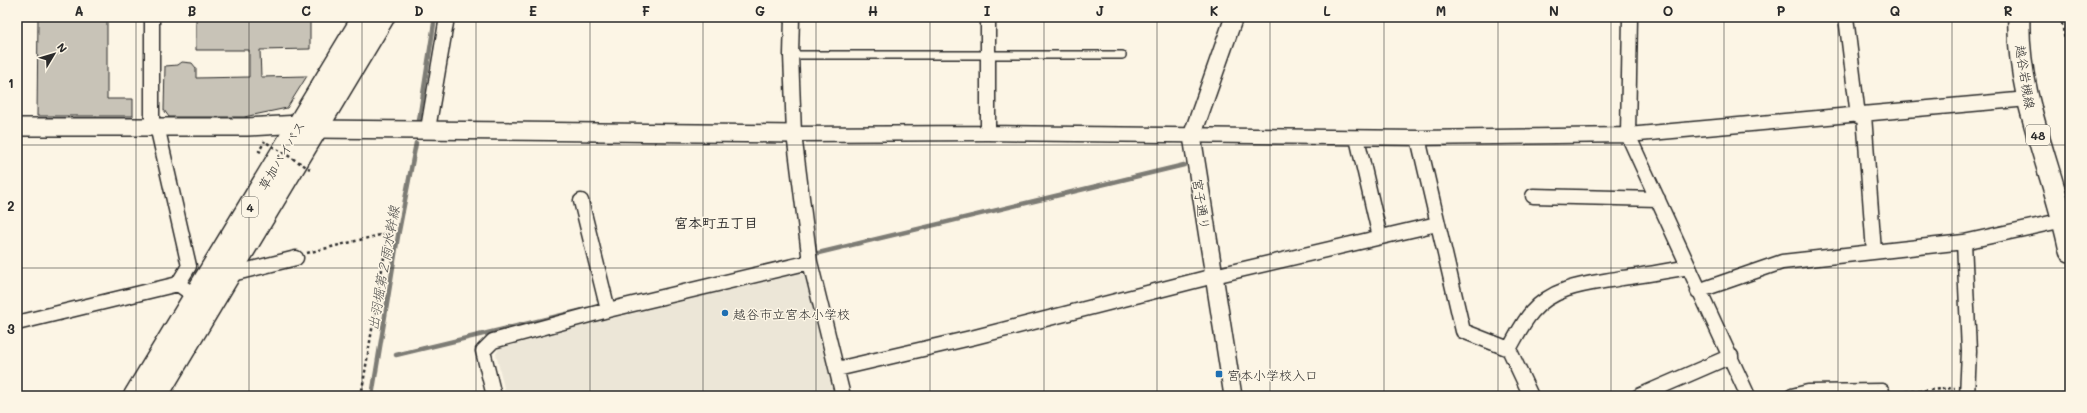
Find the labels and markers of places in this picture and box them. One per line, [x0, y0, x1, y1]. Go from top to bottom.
place label: 越谷市立宮本小学校 [733, 305, 850, 322]
marker: 越谷市立宮本小学校 [720, 308, 730, 318]
place label: 宮本小学校入口 [1227, 366, 1318, 383]
marker: 宮本小学校入口 [1214, 369, 1224, 379]

